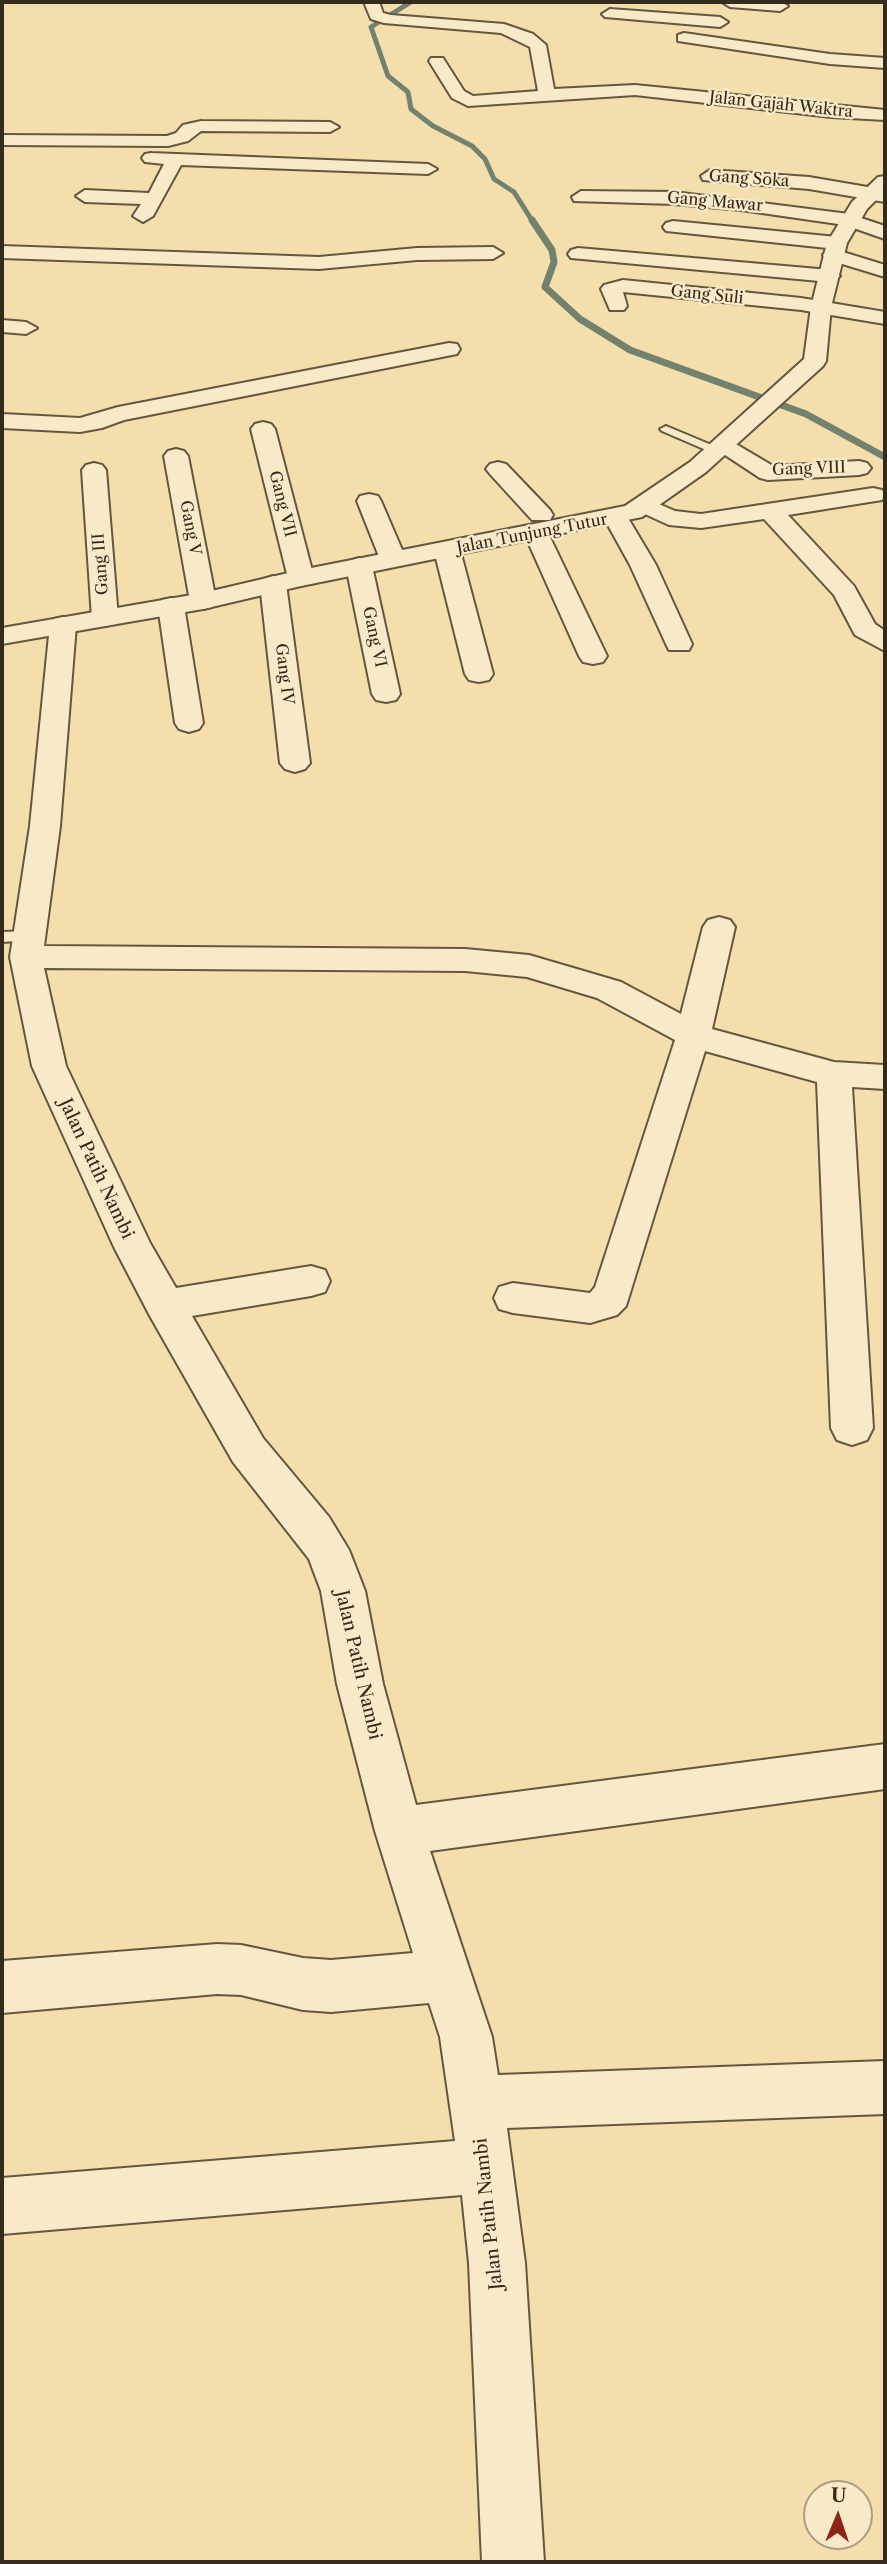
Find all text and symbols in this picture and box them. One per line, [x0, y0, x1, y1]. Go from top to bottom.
street label: Jalan Gajah Waktra [708, 88, 854, 122]
street label: Gang Soka [708, 167, 790, 191]
street label: Gang Mawar [666, 188, 764, 216]
street label: Gang Suli [670, 282, 744, 308]
street label: Gang VIII [772, 458, 846, 480]
street label: Gang VII [265, 469, 299, 539]
street label: Gang V [175, 499, 205, 557]
street label: Jalan Tunjung Tutur [455, 510, 609, 558]
street label: Gang III [89, 532, 113, 596]
street label: Gang VI [358, 605, 390, 669]
street label: Gang IV [271, 642, 297, 706]
street label: Jalan Patih Nambi [54, 1095, 138, 1243]
street label: Jalan Patih Nambi [330, 1588, 386, 1742]
street label: Jalan Patih Nambi [470, 2137, 508, 2291]
north arrow [803, 2480, 873, 2550]
text: U [831, 2484, 847, 2507]

